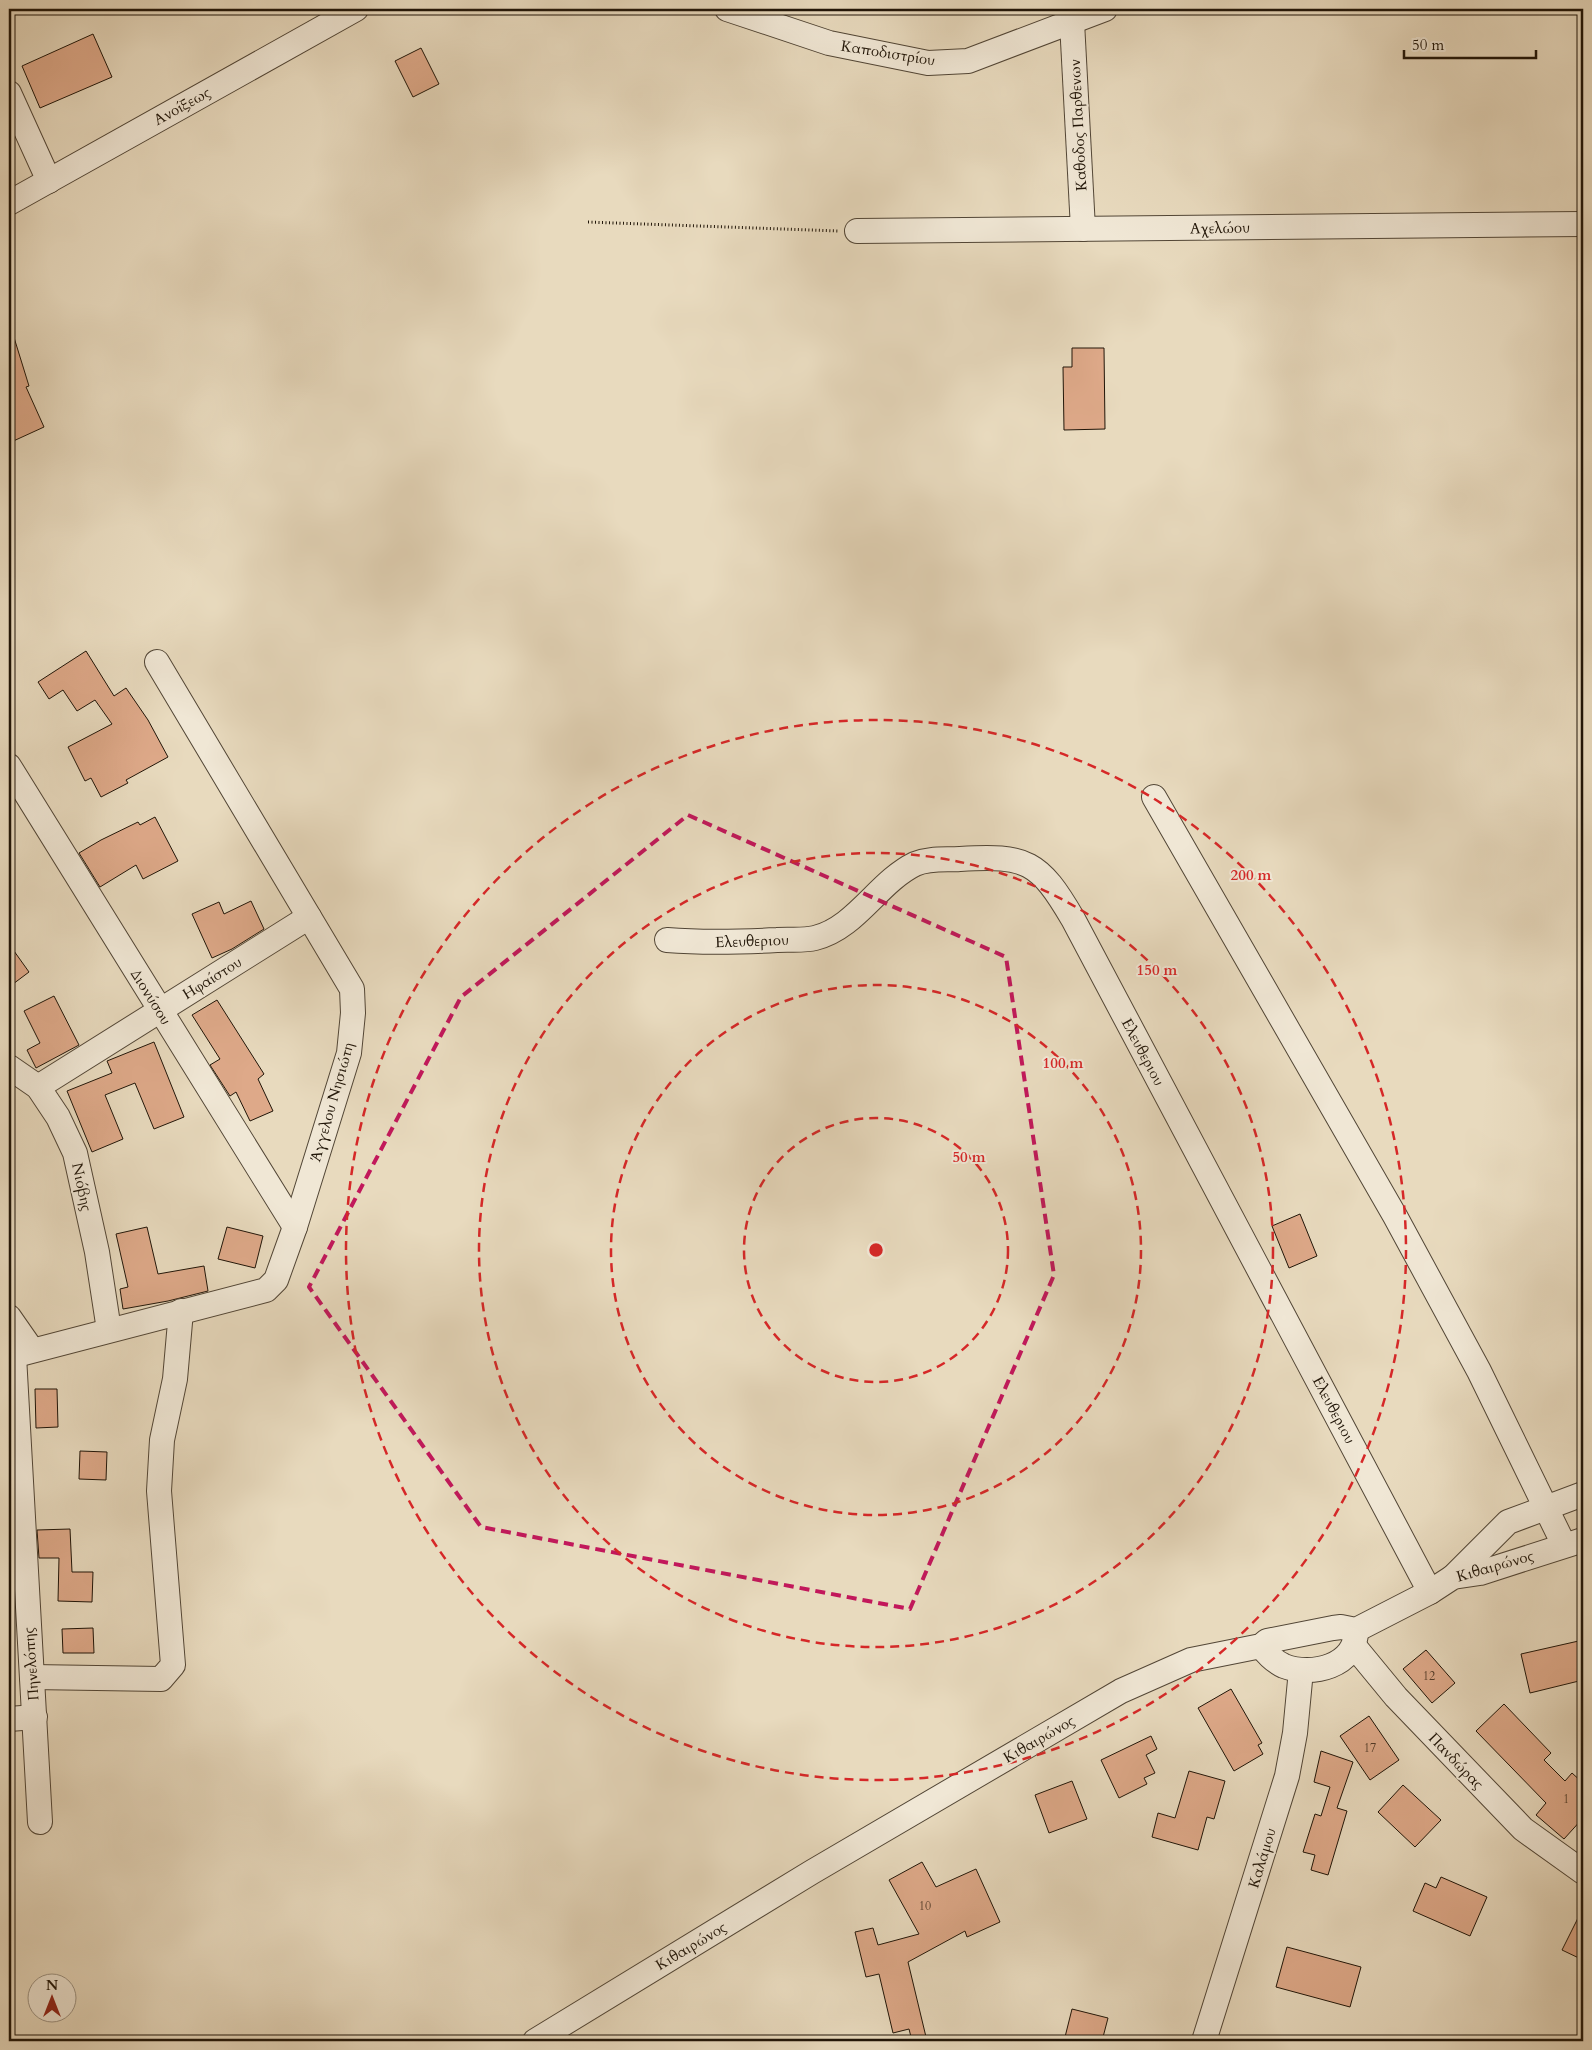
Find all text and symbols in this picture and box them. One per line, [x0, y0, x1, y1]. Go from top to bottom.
scale bar [1404, 28, 1537, 60]
text: 50 m [1412, 35, 1444, 55]
street label: Καποδιστρίου [839, 36, 937, 70]
street label: Καθοδος Παρθενων [1065, 58, 1091, 192]
street label: Ανοίξεως [150, 82, 214, 130]
street label: Αχελώου [1190, 217, 1250, 239]
text: 200 m [1231, 865, 1272, 885]
street label: Ελευθεριου [715, 930, 789, 952]
street label: Ηφαίστου [179, 952, 246, 1004]
text: 150 m [1137, 960, 1178, 980]
street label: Διονύσου [126, 965, 176, 1029]
street label: Ελευθεριου [1117, 1015, 1169, 1089]
street label: Άγγελου Νησιώτη [305, 1040, 359, 1164]
text: 100 m [1043, 1053, 1084, 1073]
text: 50 m [952, 1147, 986, 1167]
street label: Νιόβης [67, 1161, 97, 1214]
centre of rings [867, 1241, 885, 1259]
street label: Ελευθεριου [1308, 1373, 1360, 1447]
street label: Κιθαιρώνος [1454, 1545, 1536, 1587]
street label: Πηνελόπης [18, 1626, 44, 1701]
house number: 12 [1423, 1668, 1435, 1684]
street label: Κιθαιρώνος [1000, 1710, 1079, 1768]
street label: Πανδώρας [1424, 1728, 1488, 1794]
house number: 17 [1364, 1740, 1376, 1756]
house number: 1 [1563, 1791, 1569, 1807]
street label: Καλάμου [1243, 1825, 1281, 1891]
house number: 10 [919, 1898, 931, 1914]
street label: Κιθαιρώνος [652, 1917, 731, 1975]
north arrow [28, 1972, 78, 2022]
text: N [46, 1976, 58, 1995]

